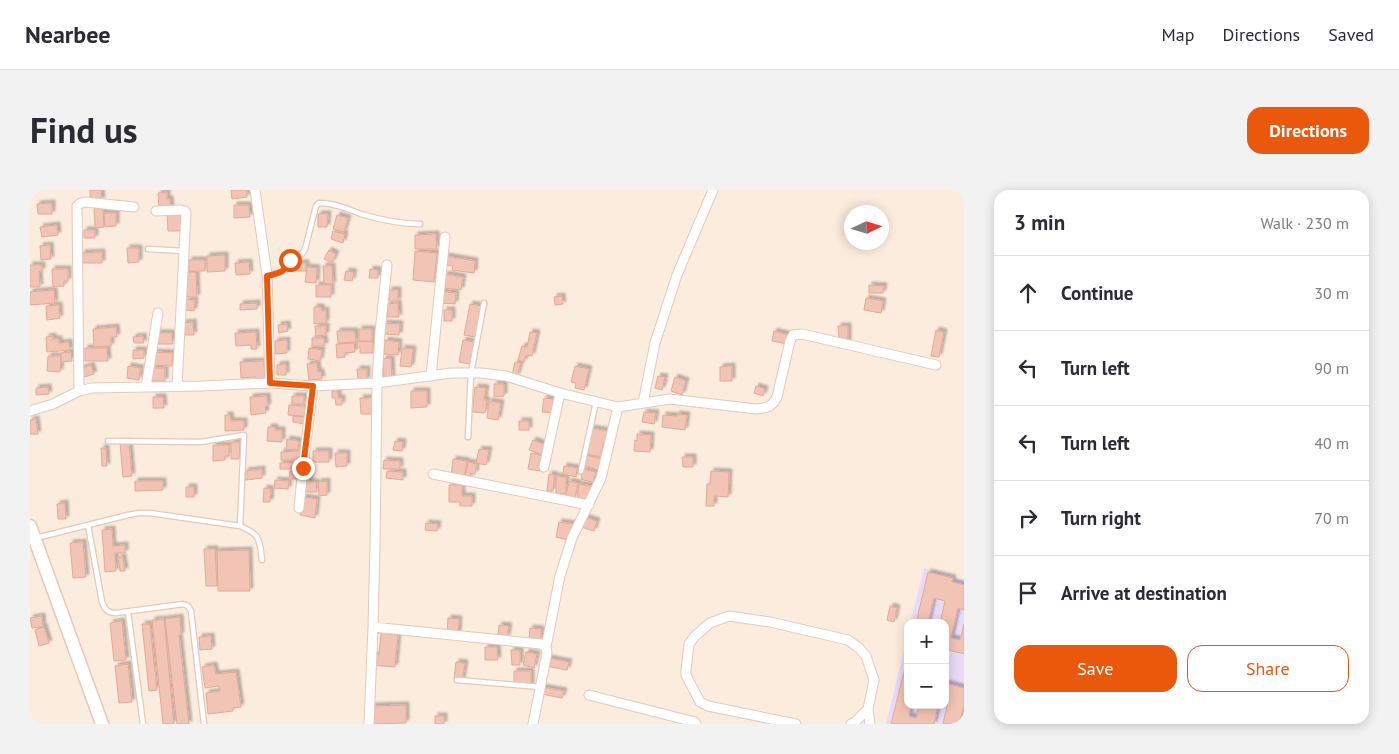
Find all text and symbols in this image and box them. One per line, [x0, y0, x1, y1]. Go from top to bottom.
text: Nearbee [25, 19, 110, 50]
text: Map [1162, 23, 1194, 46]
text: Directions [1222, 23, 1300, 46]
text: Saved [1328, 23, 1374, 46]
text: Find us [30, 107, 138, 153]
button: Directions [1247, 107, 1369, 154]
north arrow [844, 205, 889, 250]
text: 3 min [1014, 209, 1065, 236]
text: Walk · 230 m [1260, 213, 1349, 233]
route start [279, 249, 302, 272]
icon: ahead [1014, 279, 1042, 307]
text: Continue [1061, 281, 1133, 305]
text: 30 m [1314, 283, 1349, 303]
icon: left [1014, 354, 1042, 382]
text: Turn left [1061, 356, 1130, 380]
text: 90 m [1314, 358, 1349, 378]
icon: left [1014, 429, 1042, 457]
text: Turn left [1061, 431, 1130, 455]
text: 40 m [1314, 433, 1349, 453]
route end [292, 457, 315, 480]
icon: right [1014, 504, 1042, 532]
text: Turn right [1061, 506, 1141, 530]
text: 70 m [1314, 508, 1349, 528]
icon: arrive [1014, 579, 1042, 607]
text: Arrive at destination [1061, 581, 1227, 605]
map controls [904, 619, 949, 709]
button: + [904, 619, 949, 664]
button: Save [1014, 645, 1177, 692]
button: Share [1187, 645, 1349, 692]
button: − [904, 664, 949, 709]

